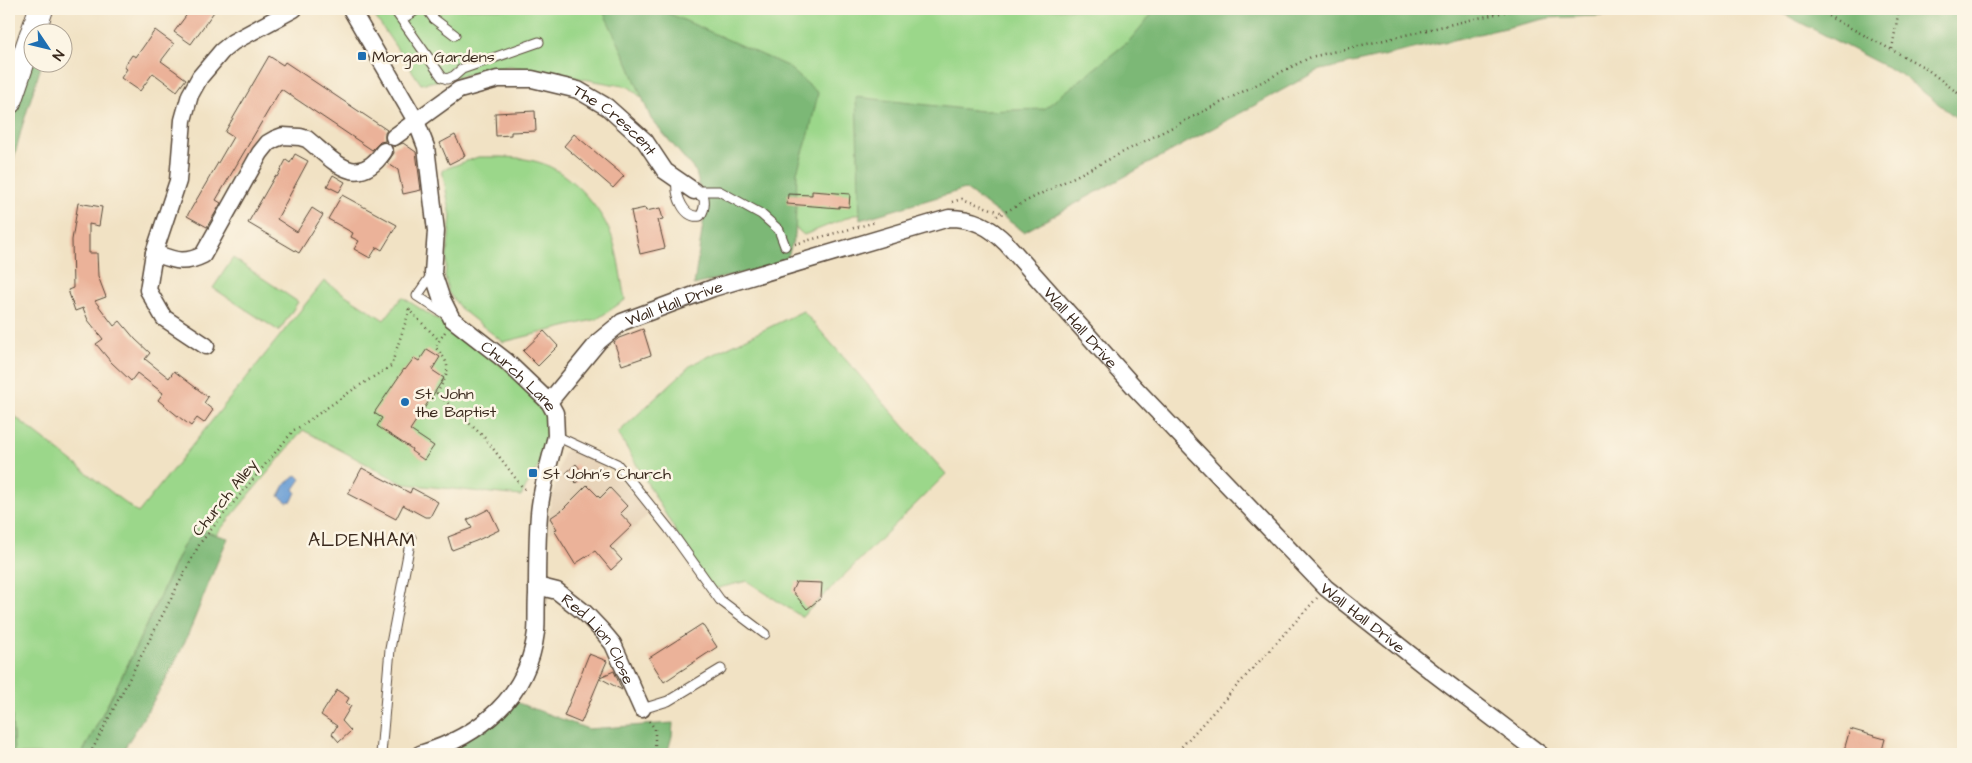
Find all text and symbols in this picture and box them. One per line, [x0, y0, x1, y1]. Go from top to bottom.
north arrow [22, 22, 72, 72]
text: N [47, 46, 69, 64]
place label: Morgan Gardens [372, 46, 495, 69]
marker: Morgan Gardens [356, 50, 368, 62]
street label: The Crescent [569, 80, 662, 160]
street label: Wall Hall Drive [622, 276, 726, 332]
street label: Wall Hall Drive [1038, 282, 1123, 374]
street label: Church Lane [476, 336, 562, 416]
place label: St. John the Baptist [415, 383, 497, 423]
marker: St. John the Baptist [399, 396, 411, 408]
street label: Church Alley [187, 454, 264, 541]
place label: St John's Church [543, 463, 671, 485]
marker: St John's Church [527, 467, 539, 479]
district label: ALDENHAM [308, 527, 416, 554]
street label: Wall Hall Drive [1315, 578, 1410, 659]
street label: Red Lion Close [557, 589, 640, 688]

